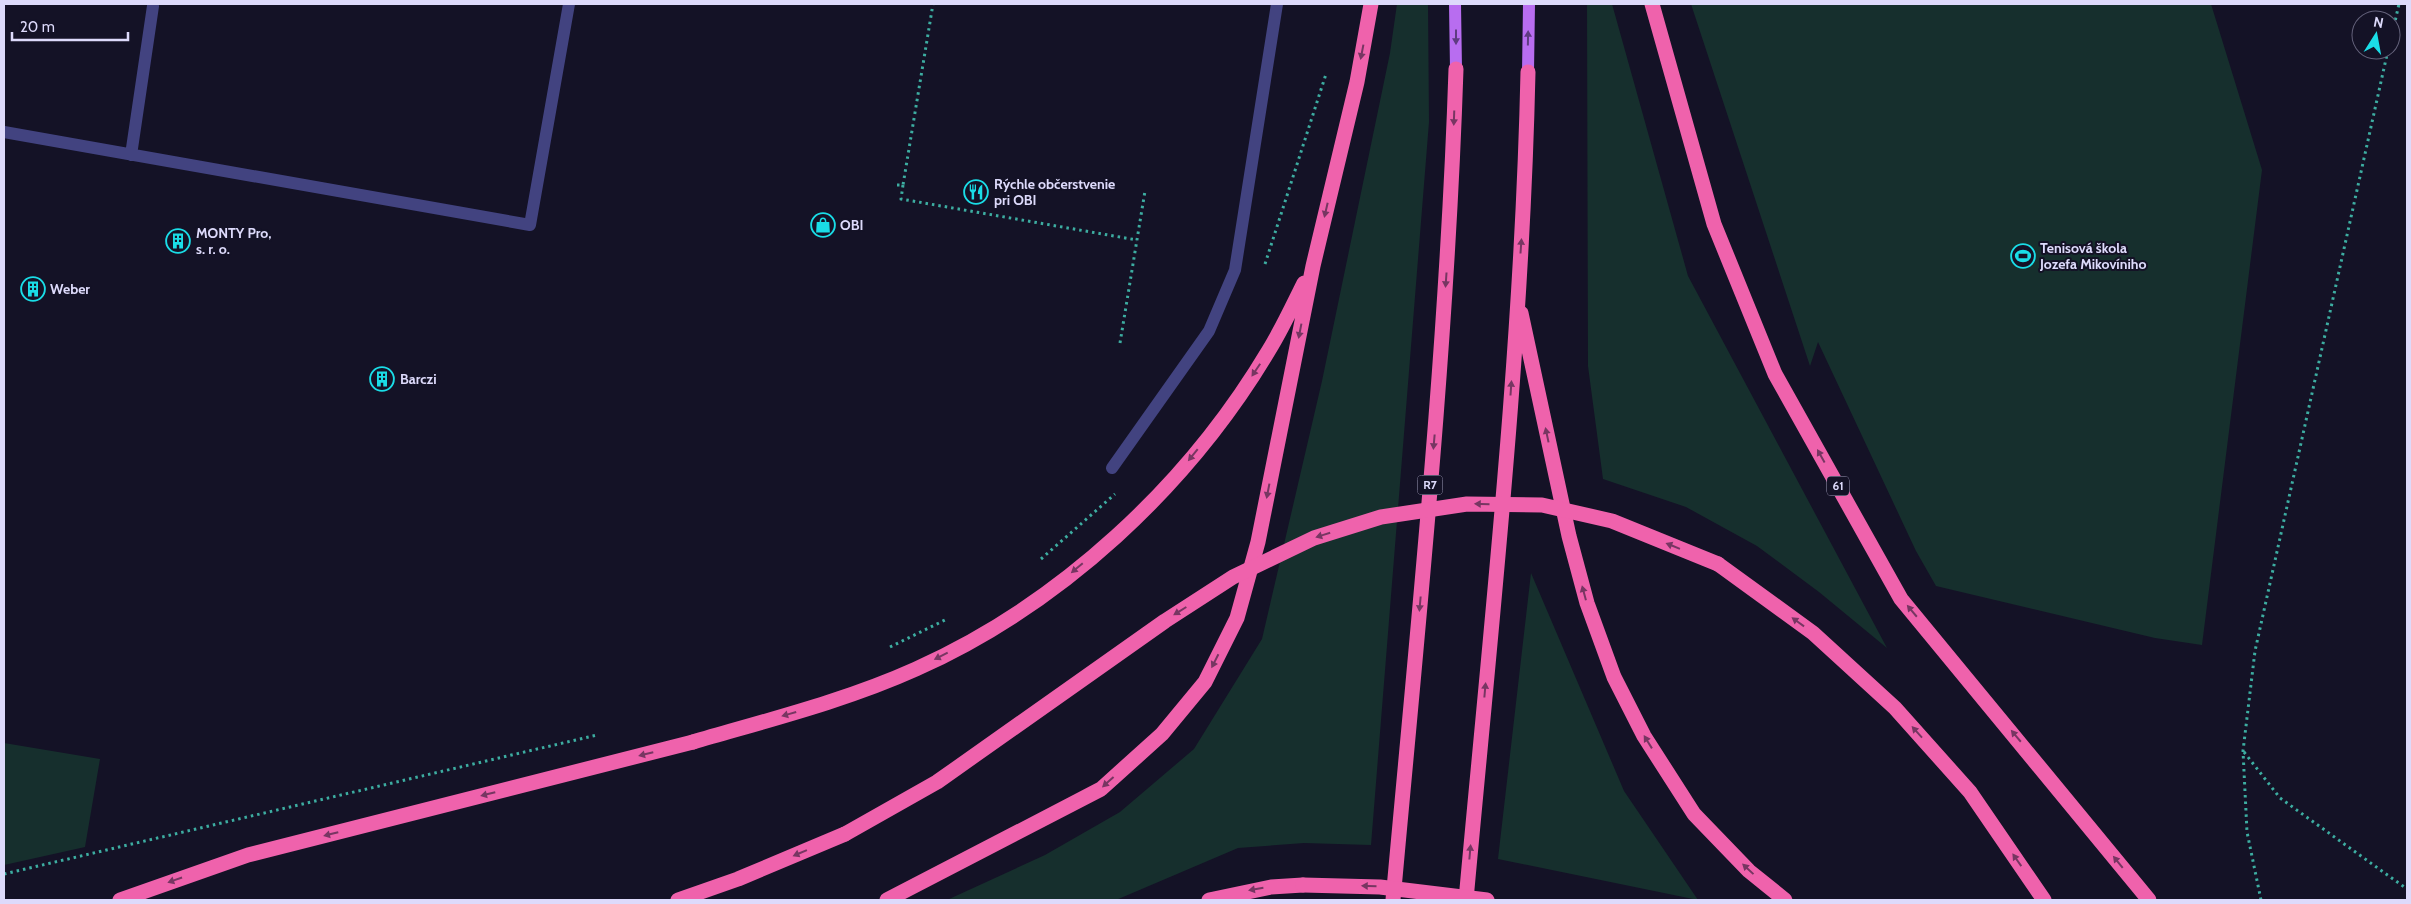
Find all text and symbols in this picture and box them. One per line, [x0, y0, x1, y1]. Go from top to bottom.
scale bar [12, 10, 129, 42]
north arrow [2351, 10, 2401, 60]
text: N [2372, 12, 2385, 32]
text: 20 m [20, 18, 55, 36]
one-way arrow [1452, 29, 1460, 45]
one-way arrow [1525, 29, 1533, 45]
one-way arrow [1358, 44, 1366, 60]
one-way arrow [1450, 110, 1458, 126]
place label: Rýchle občerstvenie pri OBI [994, 175, 1115, 209]
restaurant icon: Rýchle občerstvenie pri OBI [963, 179, 989, 205]
one-way arrow [1322, 203, 1330, 218]
shop icon: OBI [810, 212, 836, 238]
place label: OBI [840, 216, 863, 234]
place label: MONTY Pro, s. r. o. [196, 224, 271, 258]
building icon: MONTY Pro, s. r. o. [165, 228, 191, 254]
one-way arrow [1517, 237, 1525, 253]
place label: Tenisová škola Jozefa Mikovíniho [2039, 239, 2147, 273]
sports icon: Tenisová škola Jozefa Mikovíniho [2010, 243, 2036, 269]
one-way arrow [1441, 273, 1449, 289]
building icon: Weber [20, 276, 46, 302]
place label: Weber [50, 280, 90, 298]
one-way arrow [1296, 324, 1304, 339]
one-way arrow [1251, 364, 1261, 377]
building icon: Barczi [369, 366, 395, 392]
place label: Barczi [400, 370, 437, 388]
one-way arrow [1507, 380, 1515, 396]
one-way arrow [1543, 427, 1551, 442]
one-way arrow [1430, 435, 1438, 451]
one-way arrow [1188, 449, 1199, 462]
one-way arrow [1817, 449, 1825, 464]
road number: R7 [1418, 476, 1442, 494]
road number: 61 [1827, 476, 1849, 496]
one-way arrow [1264, 483, 1272, 499]
one-way arrow [1473, 500, 1489, 508]
one-way arrow [1315, 532, 1330, 540]
one-way arrow [1666, 541, 1680, 549]
one-way arrow [1071, 562, 1083, 573]
one-way arrow [1580, 585, 1588, 600]
one-way arrow [1415, 597, 1423, 613]
one-way arrow [1906, 605, 1917, 618]
one-way arrow [1173, 607, 1186, 616]
one-way arrow [1791, 617, 1805, 627]
one-way arrow [933, 652, 948, 660]
one-way arrow [1211, 654, 1219, 669]
one-way arrow [1481, 682, 1489, 698]
one-way arrow [782, 711, 797, 719]
one-way arrow [1911, 727, 1923, 739]
one-way arrow [2010, 730, 2021, 743]
one-way arrow [1643, 735, 1653, 748]
one-way arrow [638, 750, 653, 758]
one-way arrow [1102, 776, 1114, 788]
one-way arrow [481, 790, 496, 798]
one-way arrow [323, 830, 338, 838]
one-way arrow [1467, 843, 1475, 859]
one-way arrow [793, 849, 807, 857]
one-way arrow [2012, 853, 2022, 867]
one-way arrow [2113, 856, 2124, 869]
one-way arrow [1742, 863, 1754, 875]
one-way arrow [167, 876, 182, 884]
one-way arrow [1361, 882, 1377, 890]
one-way arrow [1247, 886, 1263, 894]

